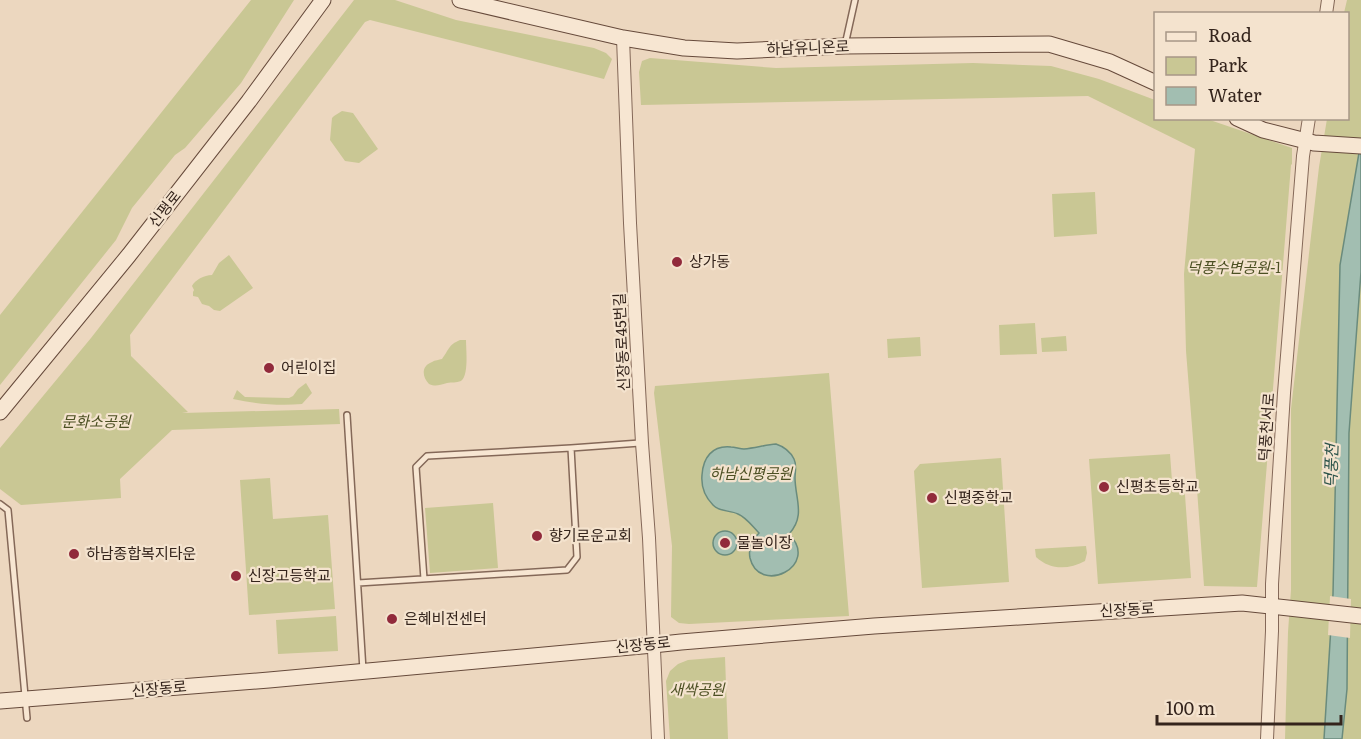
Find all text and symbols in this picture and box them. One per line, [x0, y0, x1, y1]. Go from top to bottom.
legend [1154, 12, 1349, 120]
text: Road [1208, 21, 1252, 48]
street label: 하남유니온로 [766, 34, 850, 59]
text: Park [1208, 51, 1249, 78]
text: Water [1208, 81, 1262, 108]
street label: 신평로 [142, 185, 186, 231]
place label: 상가동 [689, 249, 730, 272]
marker: 상가동 [670, 255, 684, 269]
park label: 덕풍수변공원-1 [1187, 255, 1281, 278]
street label: 신장동로45번길 [606, 292, 635, 392]
place label: 어린이집 [281, 355, 336, 378]
marker: 어린이집 [262, 361, 276, 375]
street label: 덕풍천서로 [1252, 392, 1279, 462]
park label: 문화소공원 [61, 409, 132, 432]
water label: 덕풍천 [1317, 441, 1343, 488]
park label: 하남신평공원 [710, 461, 794, 484]
place label: 신평초등학교 [1116, 474, 1199, 497]
marker: 신평초등학교 [1097, 480, 1111, 494]
place label: 신평중학교 [944, 485, 1013, 508]
marker: 신평중학교 [925, 491, 939, 505]
place label: 향기로운교회 [549, 523, 632, 546]
marker: 향기로운교회 [530, 529, 544, 543]
place label: 물놀이장 [737, 530, 792, 553]
marker: 물놀이장 [718, 536, 732, 550]
place label: 하남종합복지타운 [86, 541, 196, 564]
marker: 하남종합복지타운 [67, 547, 81, 561]
place label: 신장고등학교 [248, 563, 331, 586]
marker: 신장고등학교 [229, 569, 243, 583]
street label: 신장동로 [1099, 596, 1155, 621]
place label: 은혜비전센터 [404, 606, 487, 629]
marker: 은혜비전센터 [385, 612, 399, 626]
street label: 신장동로 [614, 629, 671, 658]
street label: 신장동로 [130, 674, 187, 701]
park label: 새싹공원 [669, 677, 726, 700]
scale bar [1157, 688, 1342, 726]
text: 100 m [1166, 694, 1215, 721]

